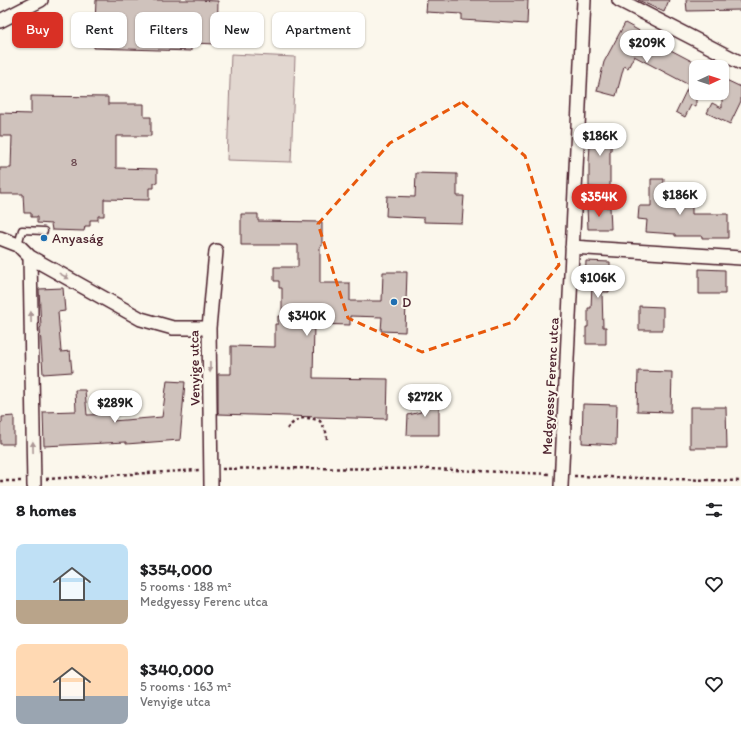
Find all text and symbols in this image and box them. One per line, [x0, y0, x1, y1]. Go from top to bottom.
chip: Buy [12, 12, 63, 48]
chip: Rent [71, 12, 127, 48]
chip: Filters [135, 12, 202, 48]
chip: New [210, 12, 264, 48]
chip: Apartment [272, 12, 365, 48]
pin: $209K [619, 30, 675, 64]
text: $209K [629, 35, 665, 50]
north arrow [689, 60, 729, 100]
map controls [689, 60, 729, 100]
pin: $186K [572, 123, 628, 157]
text: $186K [583, 128, 617, 143]
house number: 8 [71, 155, 78, 169]
pin: $186K [652, 182, 708, 216]
pin: $354K [571, 184, 627, 218]
text: $186K [663, 187, 697, 202]
text: $354K [581, 189, 617, 204]
place label: Anyaság [52, 230, 104, 247]
marker: Anyaság [39, 233, 49, 243]
pin: $106K [570, 265, 626, 299]
text: $106K [580, 270, 616, 285]
one-way arrow [58, 273, 70, 279]
place label: D [402, 294, 411, 311]
marker: D [389, 297, 399, 307]
pin: $340K [279, 303, 335, 337]
text: $340K [288, 308, 326, 323]
one-way arrow [28, 310, 34, 323]
street label: Medgyessy Ferenc utca [538, 316, 563, 455]
street label: Venyige utca [185, 330, 204, 406]
one-way arrow [207, 361, 213, 374]
pin: $272K [397, 384, 453, 418]
text: $272K [407, 389, 443, 404]
pin: $289K [87, 390, 143, 424]
text: $289K [97, 395, 133, 410]
one-way arrow [30, 441, 37, 453]
icon: filters [703, 499, 725, 521]
text: 8 homes [16, 500, 76, 520]
text: $354,000 [140, 559, 212, 579]
icon: home [48, 560, 96, 608]
icon: heart [703, 573, 725, 595]
text: 5 rooms · 188 m² [140, 579, 232, 594]
text: Medgyessy Ferenc utca [140, 594, 268, 609]
text: $340,000 [140, 659, 214, 679]
icon: home [48, 660, 96, 708]
icon: heart [703, 673, 725, 695]
text: 5 rooms · 163 m² [140, 679, 231, 694]
text: Venyige utca [140, 694, 210, 709]

